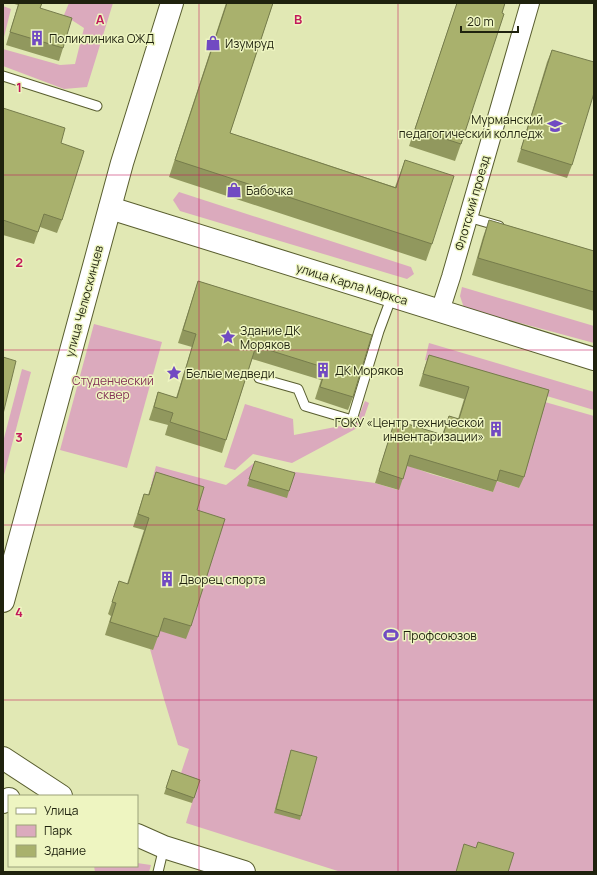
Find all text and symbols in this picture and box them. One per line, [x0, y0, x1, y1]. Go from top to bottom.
scale bar [461, 8, 518, 34]
text: A [96, 10, 105, 28]
text: B [294, 10, 302, 28]
text: 20 m [467, 13, 494, 30]
building icon: Поликлиника ОЖД [28, 29, 46, 47]
place label: Поликлиника ОЖД [49, 30, 154, 47]
shop icon: Изумруд [204, 34, 222, 52]
place label: Изумруд [225, 35, 274, 52]
text: 1 [16, 78, 22, 96]
place label: Мурманский педагогический колледж [399, 111, 544, 142]
school or university icon: Мурманский педагогический колледж [546, 117, 564, 135]
street label: Флотский проезд [450, 154, 494, 252]
shop icon: Бабочка [225, 181, 243, 199]
place label: Бабочка [246, 182, 293, 199]
street label: улица Челюскинцев [61, 243, 107, 359]
text: 2 [15, 253, 23, 271]
street label: улица Карла Маркса [294, 259, 410, 309]
place label: Здание ДК Моряков [240, 322, 301, 353]
place icon: Здание ДК Моряков [219, 328, 237, 346]
building icon: ДК Моряков [314, 361, 332, 379]
place label: ДК Моряков [335, 362, 404, 379]
place icon: Белые медведи [165, 364, 183, 382]
place label: Белые медведи [186, 365, 275, 382]
park label: Студенческий сквер [72, 372, 154, 403]
place label: ГОКУ «Центр технической инвентаризации» [335, 414, 484, 445]
building icon: ГОКУ «Центр технической инвентаризации» [487, 420, 505, 438]
text: 3 [15, 428, 23, 446]
building icon: Дворец спорта [158, 570, 176, 588]
place label: Дворец спорта [179, 571, 265, 588]
text: 4 [15, 603, 23, 621]
sports icon: Профсоюзов [382, 626, 400, 644]
place label: Профсоюзов [403, 627, 477, 644]
legend [8, 795, 138, 867]
text: Улица [44, 802, 78, 819]
text: Парк [44, 822, 73, 839]
text: Здание [44, 842, 86, 859]

